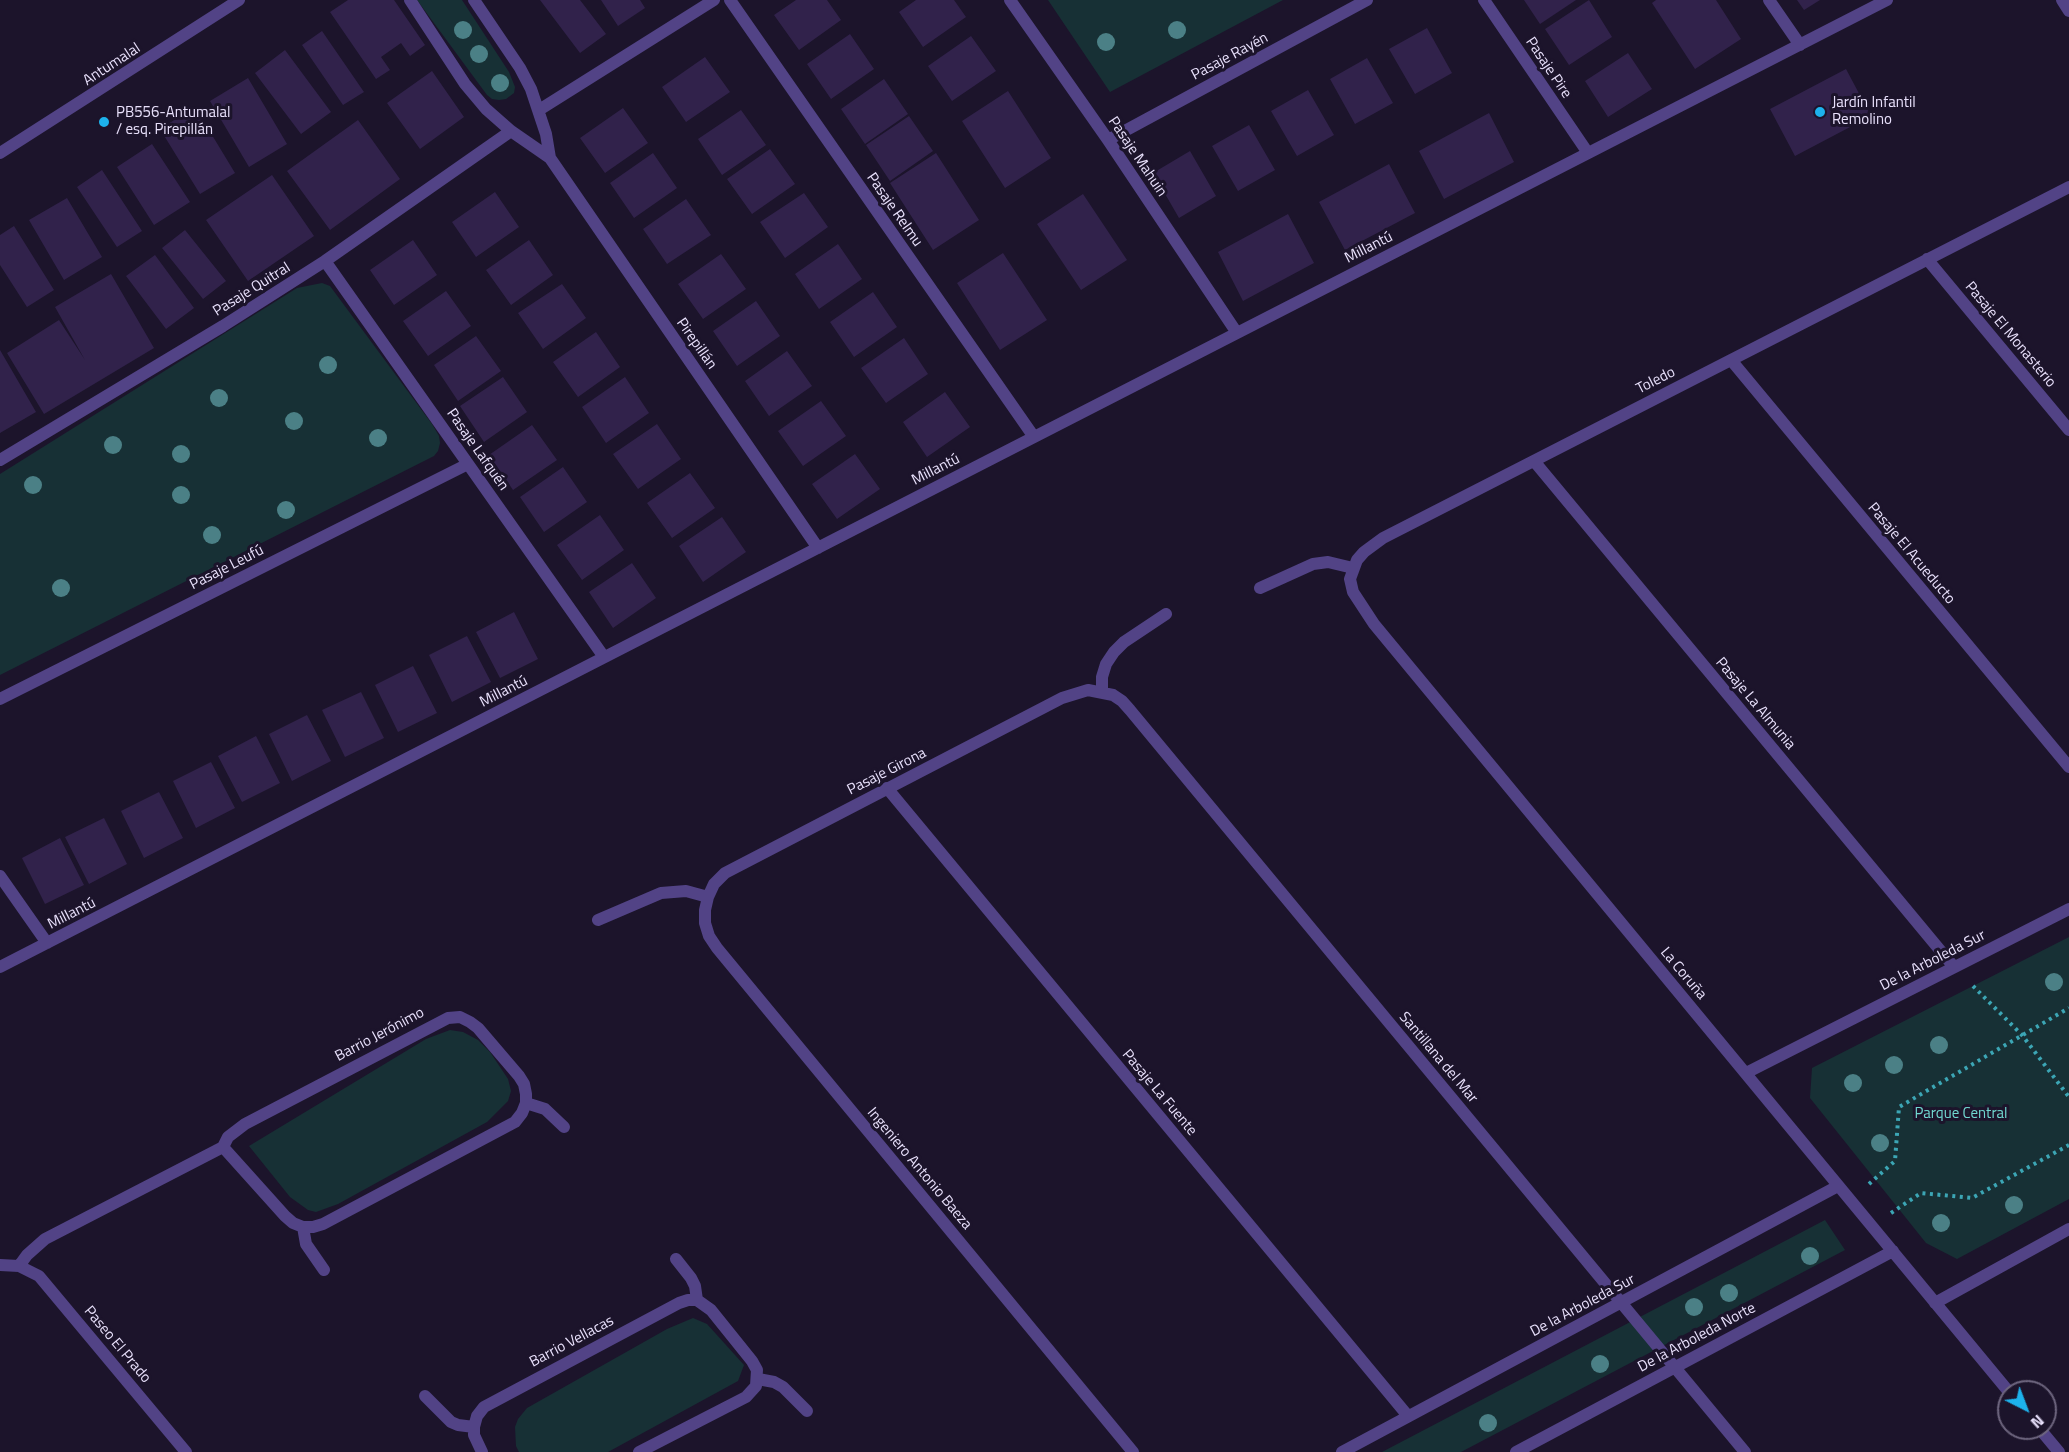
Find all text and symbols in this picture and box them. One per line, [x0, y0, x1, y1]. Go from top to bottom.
street label: Pasaje Rayén [1189, 29, 1271, 85]
street label: Pasaje Pire [1521, 34, 1575, 102]
street label: Antumalal [80, 40, 144, 90]
place label: Jardín Infantil Remolino [1832, 94, 1916, 129]
place label: PB556-Antumalal / esq. Pirepillán [116, 104, 230, 139]
marker: Jardín Infantil Remolino [1813, 105, 1827, 119]
street label: Pasaje Mahuin [1104, 114, 1170, 200]
marker: PB556-Antumalal / esq. Pirepillán [97, 115, 111, 129]
street label: Pasaje Relmu [862, 170, 926, 250]
street label: Millantú [1342, 228, 1396, 268]
street label: Pasaje Quitral [210, 259, 294, 321]
street label: Pasaje El Monasterio [1961, 279, 2059, 391]
street label: Pirepillán [672, 315, 720, 373]
street label: Toledo [1633, 364, 1679, 398]
street label: Pasaje Lafquén [442, 406, 512, 494]
street label: Millantú [909, 450, 963, 490]
street label: Pasaje El Acueducto [1863, 500, 1959, 608]
street label: Pasaje Leufú [187, 542, 267, 594]
street label: Pasaje La Almunia [1711, 654, 1799, 754]
street label: Millantú [477, 672, 531, 712]
street label: Pasaje Girona [845, 744, 929, 800]
street label: Millantú [45, 894, 99, 934]
street label: De la Arboleda Sur [1877, 927, 1989, 995]
street label: La Coruña [1656, 944, 1710, 1004]
street label: Barrio Jerónimo [332, 1004, 428, 1066]
street label: Santillana del Mar [1395, 1009, 1481, 1107]
street label: Pasaje La Fuente [1118, 1046, 1200, 1140]
street label: Ingeniero Antonio Baeza [863, 1104, 975, 1234]
park label: Parque Central [1914, 1105, 2008, 1123]
street label: De la Arboleda Sur [1528, 1271, 1638, 1341]
street label: De la Arboleda Norte [1635, 1299, 1759, 1377]
street label: Paseo El Prado [80, 1303, 154, 1387]
street label: Barrio Vellacas [527, 1312, 617, 1372]
north arrow [1997, 1380, 2057, 1440]
text: N [2026, 1409, 2050, 1435]

